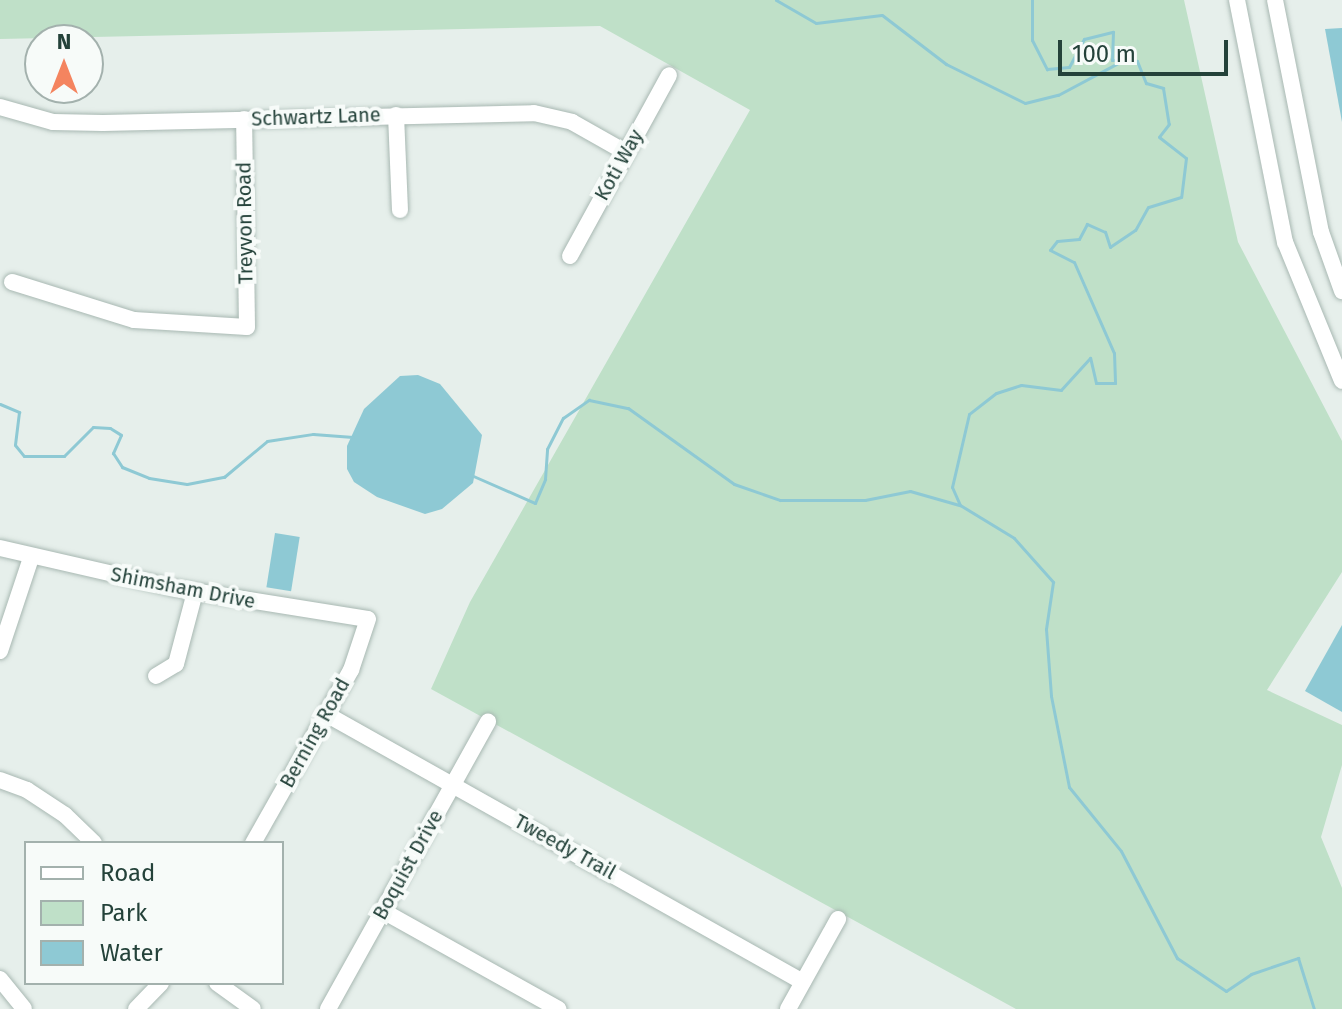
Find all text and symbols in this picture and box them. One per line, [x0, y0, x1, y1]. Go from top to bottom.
north arrow [24, 24, 104, 104]
scale bar [1062, 24, 1232, 74]
text: N [57, 28, 71, 55]
text: 100 m [1072, 40, 1136, 68]
street label: Schwartz Lane [251, 103, 381, 131]
street label: Koti Way [590, 125, 648, 205]
street label: Treyvon Road [232, 162, 258, 284]
street label: Shimsham Drive [109, 562, 257, 614]
street label: Berning Road [275, 674, 355, 792]
street label: Boquist Drive [368, 806, 448, 924]
street label: Tweedy Trail [510, 809, 620, 885]
legend [24, 841, 284, 985]
text: Road [100, 859, 155, 887]
text: Park [100, 899, 147, 927]
text: Water [100, 939, 163, 967]

